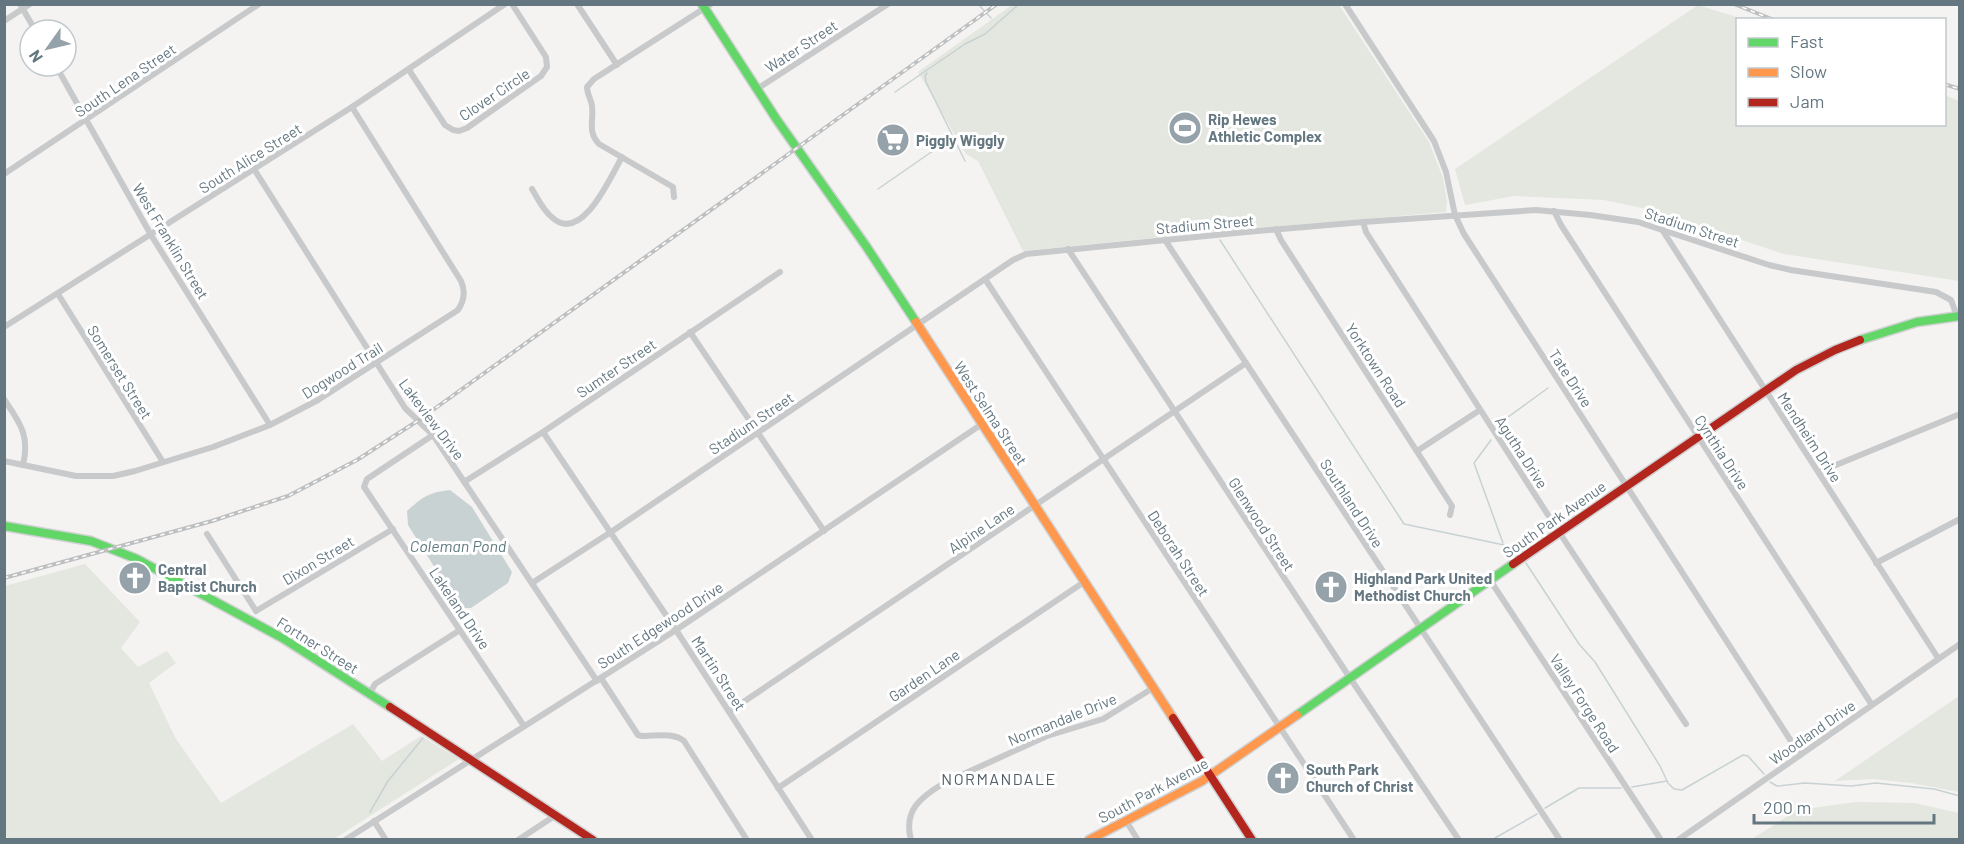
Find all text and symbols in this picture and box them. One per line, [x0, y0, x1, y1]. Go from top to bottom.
street label: Water Street [761, 16, 841, 76]
north arrow [18, 18, 78, 78]
legend [1736, 18, 1946, 126]
text: Fast [1790, 30, 1824, 52]
street label: South Lena Street [71, 40, 179, 120]
text: N [24, 47, 46, 66]
text: Slow [1790, 60, 1827, 82]
street label: Clover Circle [455, 64, 533, 124]
text: Jam [1790, 90, 1824, 112]
sports icon: Rip Hewes Athletic Complex [1167, 110, 1203, 146]
place label: Rip Hewes Athletic Complex [1208, 110, 1322, 145]
street label: South Alice Street [195, 119, 305, 197]
supermarket icon: Piggly Wiggly [875, 122, 911, 158]
place label: Piggly Wiggly [916, 131, 1005, 149]
street label: West Franklin Street [129, 180, 213, 302]
street label: Stadium Street [1642, 203, 1742, 251]
street label: Stadium Street [1155, 211, 1255, 237]
street label: Yorktown Road [1342, 319, 1410, 411]
street label: Somerset Street [84, 322, 156, 422]
street label: Sumter Street [573, 335, 659, 401]
street label: Dogwood Trail [298, 338, 386, 402]
street label: Tate Drive [1546, 346, 1596, 410]
street label: West Selma Street [951, 358, 1031, 468]
street label: Lakeview Drive [396, 375, 468, 463]
street label: Stadium Street [705, 388, 797, 458]
street label: Mendheim Drive [1774, 389, 1846, 485]
street label: Cynthia Drive [1691, 411, 1753, 493]
street label: Agutha Drive [1492, 413, 1552, 491]
street label: Southland Drive [1317, 455, 1387, 551]
street label: Glenwood Street [1225, 474, 1299, 574]
street label: South Park Avenue [1499, 477, 1609, 561]
street label: Alpine Lane [945, 499, 1017, 557]
street label: Deborah Street [1145, 507, 1213, 599]
street label: Dixon Street [279, 532, 357, 588]
water label: Coleman Pond [410, 536, 507, 555]
church icon: Central Baptist Church [117, 560, 153, 596]
place label: Central Baptist Church [158, 560, 257, 595]
street label: Lakeland Drive [426, 564, 494, 652]
church icon: Highland Park United Methodist Church [1313, 569, 1349, 605]
place label: Highland Park United Methodist Church [1354, 569, 1492, 604]
street label: South Edgewood Drive [594, 578, 726, 672]
street label: Fortner Street [274, 613, 362, 677]
street label: Martin Street [688, 632, 750, 714]
street label: Garden Lane [885, 645, 963, 705]
street label: Valley Forge Road [1546, 650, 1624, 756]
street label: Normandale Drive [1005, 689, 1119, 749]
street label: Woodland Drive [1766, 696, 1858, 768]
street label: South Park Avenue [1095, 753, 1211, 827]
church icon: South Park Church of Christ [1265, 760, 1301, 796]
place label: South Park Church of Christ [1306, 760, 1414, 795]
district label: NORMANDALE [941, 769, 1057, 788]
scale bar [1754, 787, 1934, 825]
text: 200 m [1763, 796, 1811, 818]

